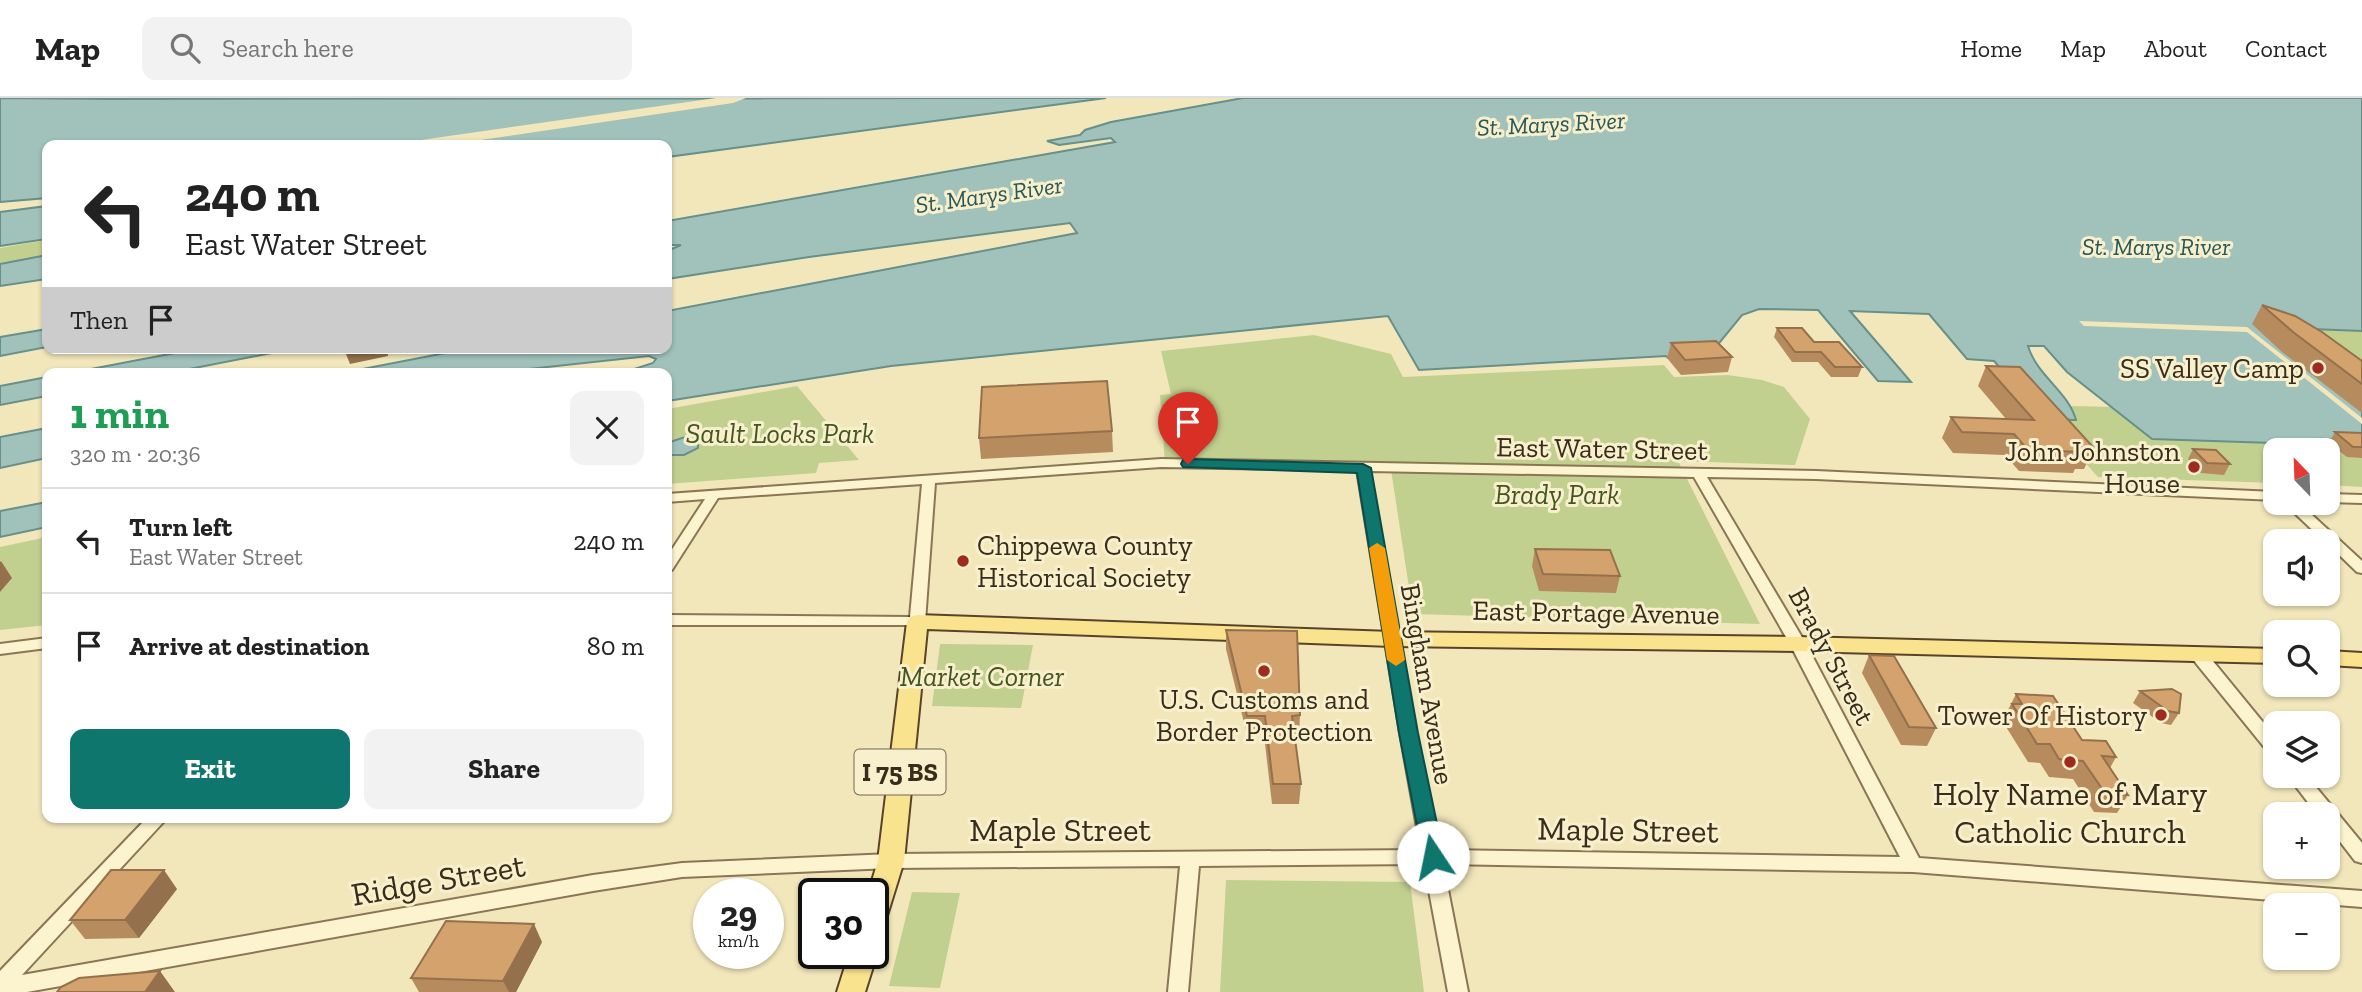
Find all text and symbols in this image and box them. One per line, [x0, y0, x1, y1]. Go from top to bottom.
search box [142, 17, 632, 80]
text: Map [35, 29, 100, 68]
icon: search [166, 29, 204, 67]
text: Search here [222, 32, 354, 64]
text: Home [1960, 34, 2022, 63]
text: Map [2060, 34, 2106, 63]
text: About [2144, 34, 2207, 63]
text: Contact [2245, 34, 2327, 63]
water label: St. Marys River [1476, 105, 1627, 142]
text: 240 m [185, 165, 320, 224]
icon: left [70, 168, 161, 259]
water label: St. Marys River [914, 170, 1065, 219]
text: East Water Street [185, 225, 427, 263]
water label: St. Marys River [2082, 232, 2231, 261]
icon: arrive [142, 301, 180, 339]
text: Then [70, 304, 128, 336]
place label: SS Valley Camp [2120, 352, 2304, 385]
marker: SS Valley Camp [2310, 360, 2326, 376]
text: 1 min [70, 388, 169, 439]
button: close [570, 391, 644, 465]
pin [1158, 392, 1218, 464]
icon: arrive [1169, 403, 1207, 441]
park label: Sault Locks Park [686, 417, 874, 450]
street label: East Water Street [1496, 430, 1709, 467]
place label: John Johnston House [2005, 435, 2180, 500]
north arrow [2263, 438, 2340, 514]
map controls [2263, 438, 2340, 970]
text: 320 m · 20:36 [70, 440, 201, 468]
marker: John Johnston House [2186, 459, 2202, 475]
park label: Brady Park [1494, 478, 1620, 511]
text: Turn left [129, 511, 232, 543]
icon: left [70, 522, 108, 560]
text: 240 m [573, 525, 644, 557]
place label: Chippewa County Historical Society [977, 529, 1193, 594]
button: sound [2263, 529, 2340, 606]
text: East Water Street [129, 543, 303, 571]
marker: Chippewa County Historical Society [955, 553, 971, 569]
street label: Bingham Avenue [1394, 581, 1461, 787]
street label: Brady Street [1782, 582, 1882, 731]
street label: East Portage Avenue [1472, 594, 1720, 631]
button: search [2263, 620, 2340, 697]
icon: arrive [70, 627, 108, 665]
text: Arrive at destination [129, 630, 369, 662]
text: 80 m [587, 630, 644, 662]
park label: Market Corner [900, 660, 1065, 693]
marker: U.S. Customs and Border Protection [1256, 663, 1272, 679]
place label: U.S. Customs and Border Protection [1156, 683, 1372, 748]
place label: Tower Of History [1938, 699, 2148, 732]
marker: Tower Of History [2153, 707, 2169, 723]
button: layers [2263, 711, 2340, 788]
button: Exit [70, 729, 350, 809]
button: Share [364, 729, 644, 809]
road number: I 75 BS [855, 750, 946, 794]
marker: Holy Name of Mary Catholic Church [2062, 754, 2078, 770]
place label: Holy Name of Mary Catholic Church [1933, 774, 2207, 851]
button: + [2263, 802, 2340, 879]
street label: Maple Street [1537, 808, 1720, 851]
street label: Maple Street [969, 810, 1152, 849]
position arrow [1396, 820, 1470, 894]
street label: Ridge Street [348, 845, 529, 914]
speed limit sign: 30 [798, 878, 889, 969]
text: 29 [720, 893, 757, 935]
button: − [2263, 893, 2340, 970]
text: km/h [718, 930, 759, 952]

